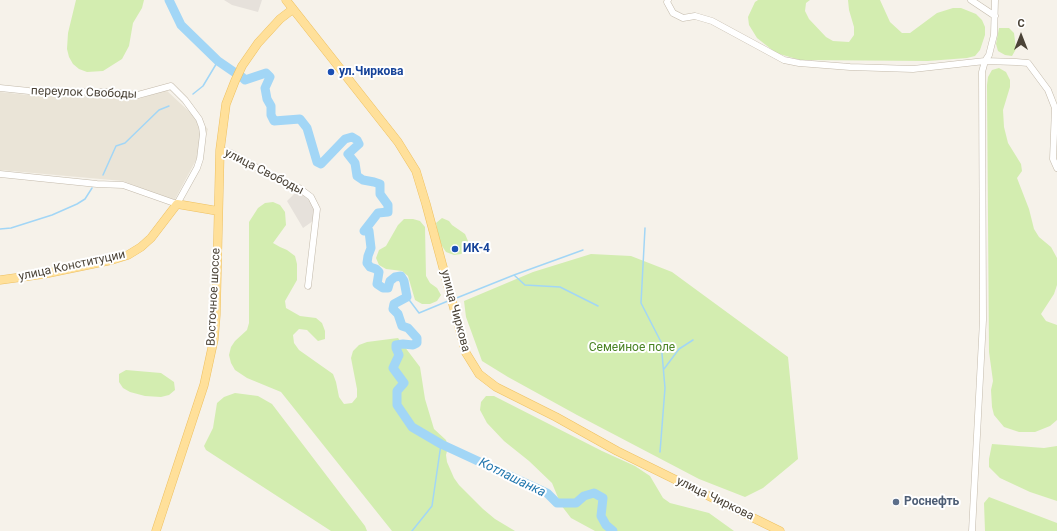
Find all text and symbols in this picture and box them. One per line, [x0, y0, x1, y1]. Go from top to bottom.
north arrow [1001, 16, 1041, 56]
text: С [1017, 17, 1025, 30]
place label: ул.Чиркова [339, 65, 403, 79]
marker: ул.Чиркова [326, 67, 336, 77]
street label: переулок Свободы [31, 84, 137, 102]
street label: улица Свободы [222, 146, 306, 198]
place label: ИК-4 [463, 242, 490, 256]
marker: ИК-4 [450, 244, 460, 254]
street label: улица Конституции [17, 248, 127, 284]
street label: Восточное шоссе [204, 248, 224, 346]
street label: улица Чиркова [437, 268, 473, 354]
park label: Семейное поле [589, 341, 675, 355]
water label: Котлашанка [476, 455, 548, 501]
street label: улица Чиркова [674, 474, 756, 524]
place label: Роснефть [904, 495, 959, 509]
marker: Роснефть [891, 497, 901, 507]

